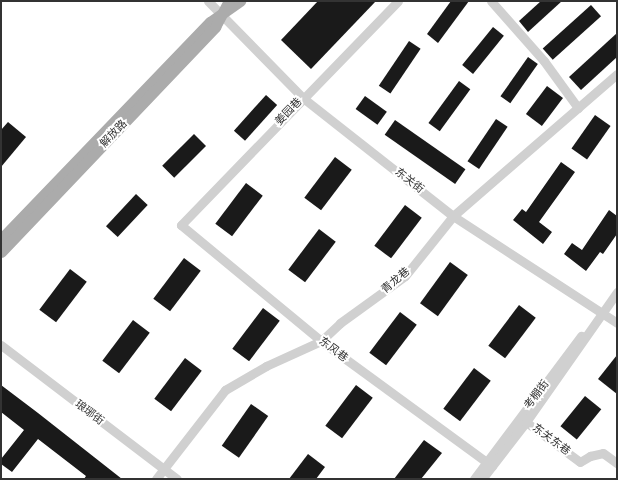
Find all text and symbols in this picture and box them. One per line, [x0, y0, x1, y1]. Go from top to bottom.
street label: 姜园巷 [273, 96, 305, 128]
street label: 解放路 [98, 118, 130, 150]
street label: 东关街 [392, 166, 426, 196]
street label: 青龙巷 [379, 265, 413, 297]
street label: 东风巷 [316, 335, 350, 365]
street label: 考棚街 [522, 378, 552, 412]
street label: 琅琊街 [72, 398, 106, 428]
street label: 东关东巷 [529, 421, 573, 459]

